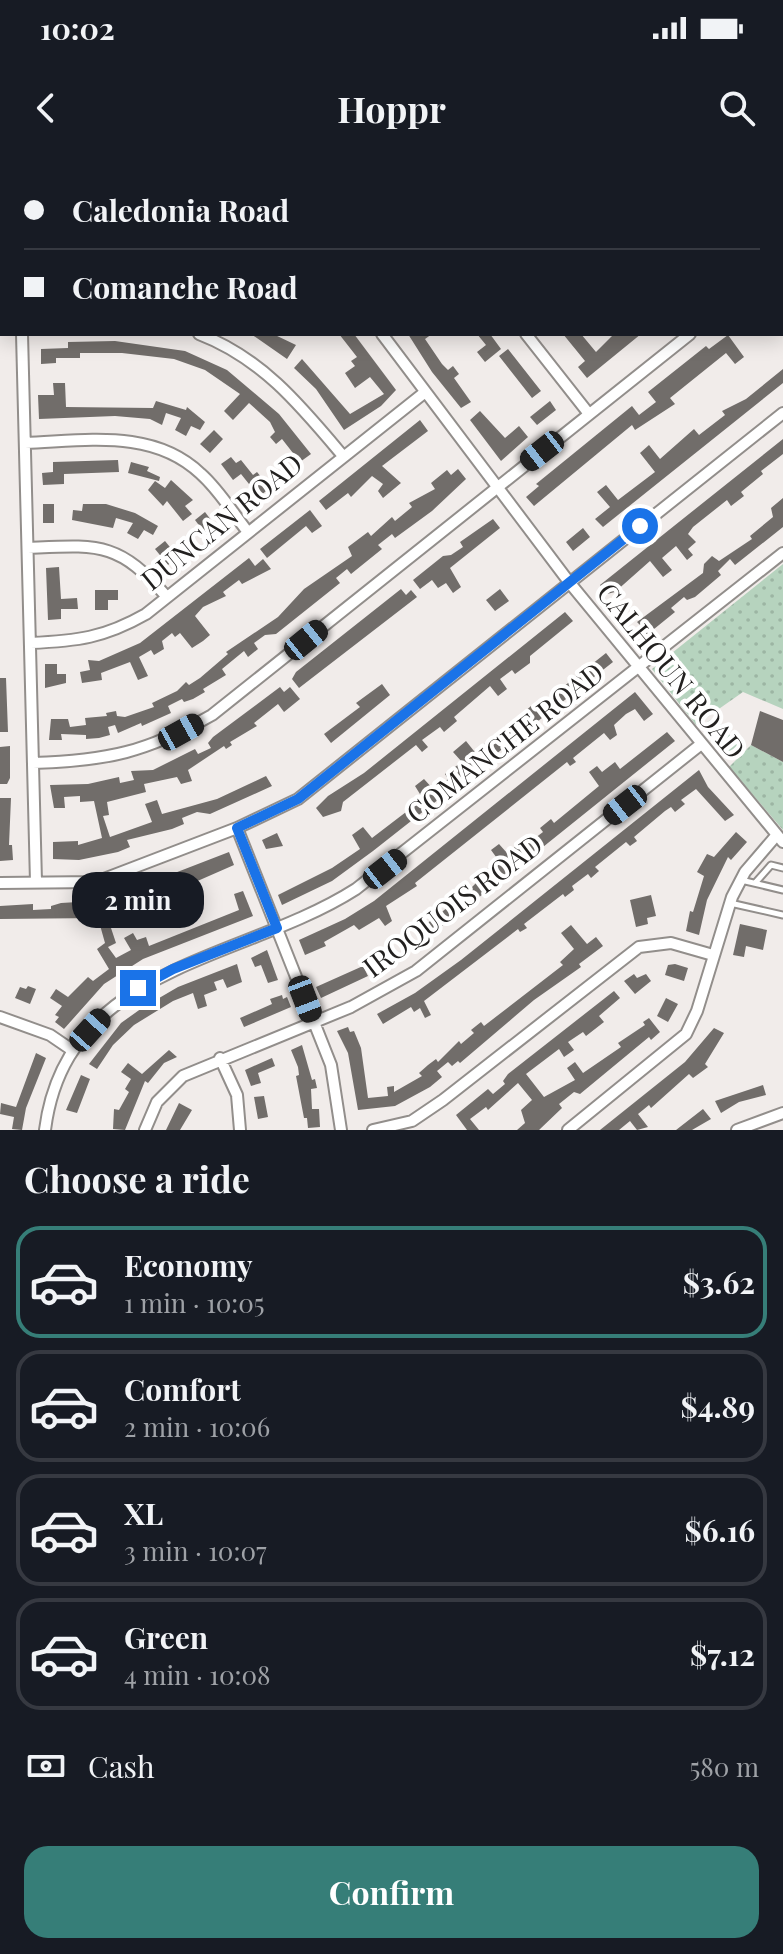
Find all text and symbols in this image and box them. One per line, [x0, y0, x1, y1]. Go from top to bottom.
text: 10:02 [40, 8, 115, 48]
text: Hoppr [337, 84, 446, 132]
icon: back [24, 86, 68, 130]
icon: search [715, 86, 759, 130]
text: Caledonia Road [72, 190, 289, 230]
text: Comanche Road [72, 267, 298, 307]
car [516, 427, 568, 475]
street label: DUNCAN ROAD [133, 444, 309, 597]
route start [622, 508, 658, 544]
street label: CALHOUN ROAD [590, 574, 754, 766]
car [280, 616, 332, 664]
street label: COMANCHE ROAD [398, 653, 610, 831]
car [154, 710, 208, 754]
car [599, 781, 651, 829]
street label: IROQUOIS ROAD [355, 825, 549, 985]
car [359, 845, 411, 893]
callout: 2 min [72, 872, 204, 928]
text: 2 min [104, 882, 172, 917]
route end [120, 970, 156, 1006]
car [285, 972, 325, 1026]
car [65, 1004, 115, 1056]
text: Choose a ride [24, 1154, 250, 1202]
text: Economy [124, 1245, 253, 1285]
icon: car [28, 1246, 100, 1318]
text: $3.62 [683, 1262, 755, 1302]
text: 1 min · 10:05 [124, 1285, 265, 1320]
text: Comfort [124, 1369, 241, 1409]
icon: car [28, 1370, 100, 1442]
text: $4.89 [680, 1386, 755, 1426]
text: 2 min · 10:06 [124, 1409, 270, 1444]
text: XL [124, 1493, 163, 1533]
icon: car [28, 1494, 100, 1566]
text: $6.16 [685, 1510, 755, 1550]
text: 3 min · 10:07 [124, 1533, 267, 1568]
text: Green [124, 1617, 208, 1657]
icon: car [28, 1618, 100, 1690]
text: $7.12 [690, 1634, 755, 1674]
text: 4 min · 10:08 [124, 1657, 271, 1692]
icon: cash [24, 1744, 68, 1788]
text: Cash [88, 1746, 155, 1786]
text: 580 m [690, 1749, 759, 1784]
button: Confirm [24, 1846, 759, 1938]

